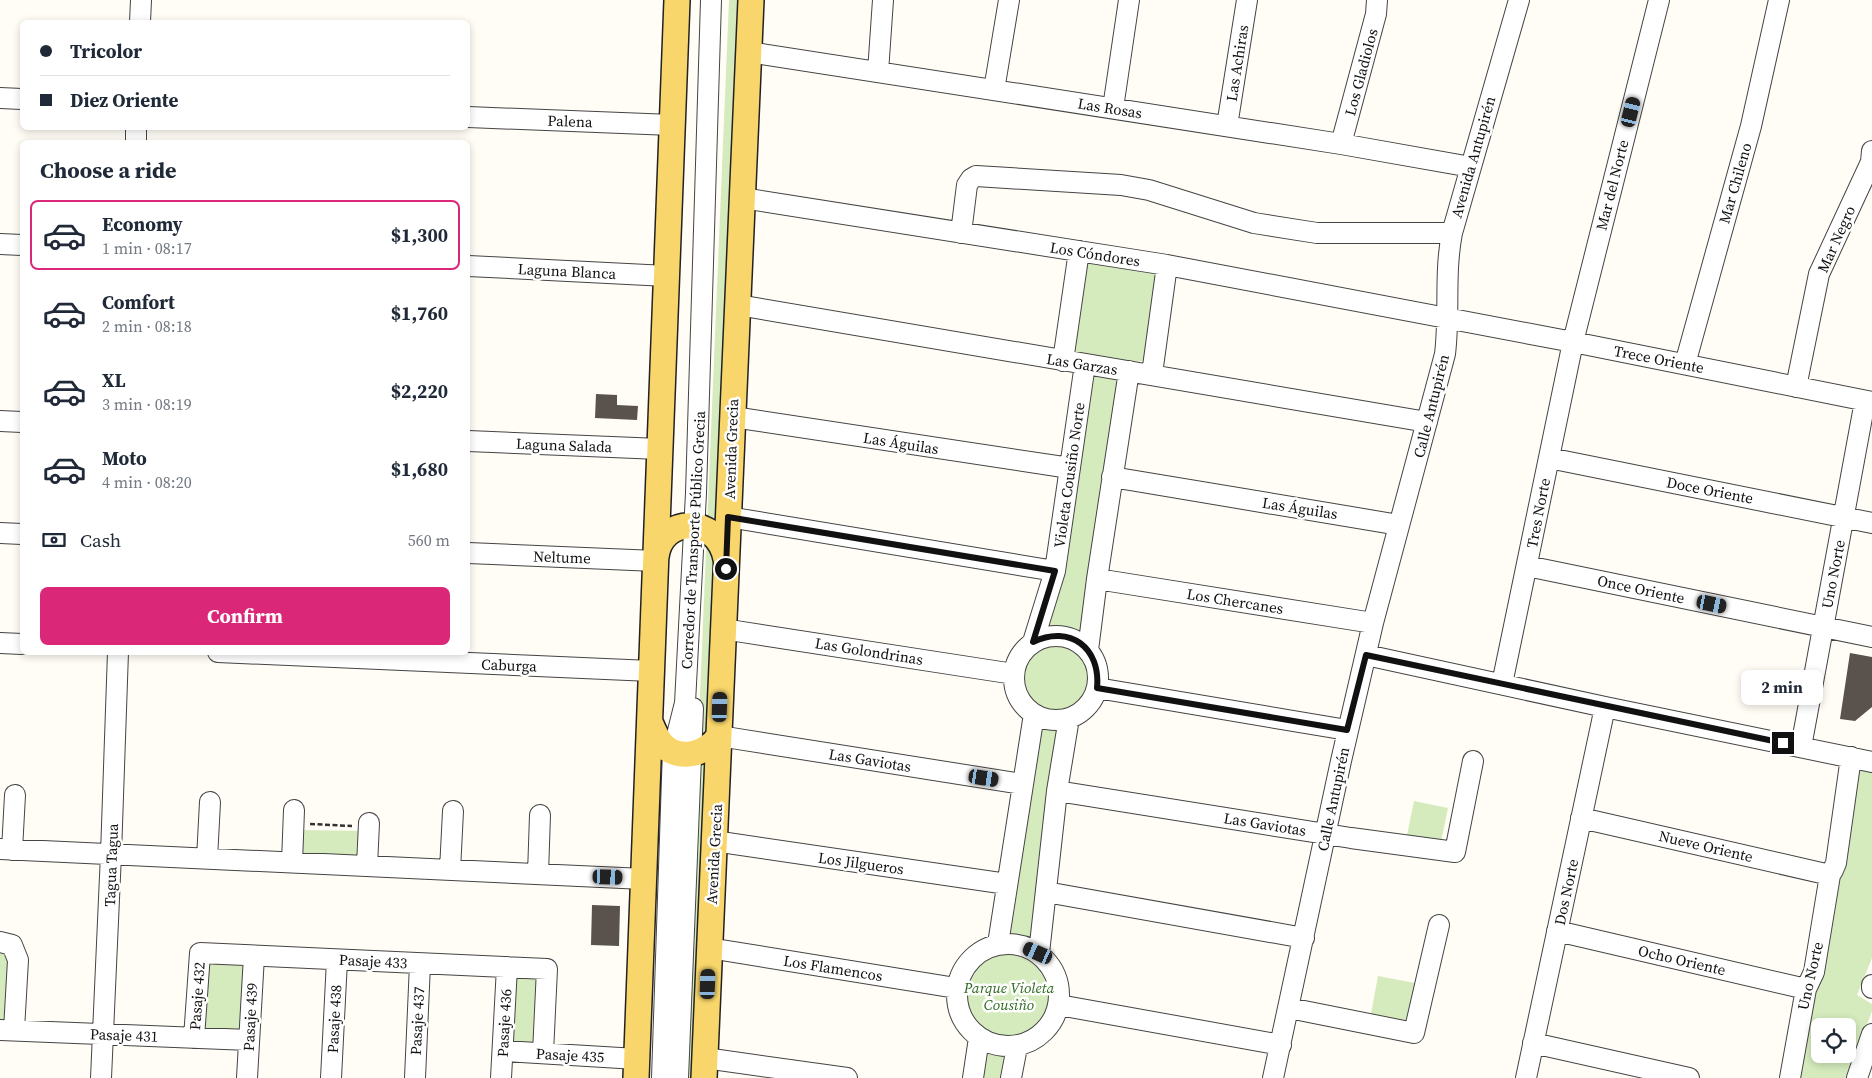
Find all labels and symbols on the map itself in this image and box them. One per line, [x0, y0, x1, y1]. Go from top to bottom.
street label: Las Achiras [1221, 23, 1253, 103]
street label: Los Gladiolos [1339, 26, 1383, 118]
street label: Las Rosas [1076, 93, 1144, 123]
street label: Avenida Antupirén [1446, 94, 1500, 220]
car [1620, 96, 1641, 128]
street label: Palena [547, 110, 593, 132]
street label: Mar del Norte [1591, 137, 1634, 233]
street label: Mar Chileno [1713, 140, 1757, 226]
street label: Mar Negro [1812, 202, 1860, 276]
street label: Los Cóndores [1048, 237, 1142, 271]
street label: Laguna Blanca [517, 258, 617, 284]
street label: Trece Oriente [1612, 340, 1706, 378]
street label: Las Garzas [1045, 348, 1119, 380]
street label: Calle Antupirén [1408, 352, 1454, 460]
street label: Avenida Grecia [719, 398, 743, 500]
street label: Violeta Cousiño Norte [1048, 401, 1090, 549]
street label: Corredor de Transporte Público Grecia [676, 410, 710, 670]
street label: Las Águilas [862, 427, 940, 459]
street label: Laguna Salada [515, 433, 613, 457]
street label: Doce Oriente [1665, 471, 1756, 509]
street label: Tres Norte [1521, 476, 1555, 550]
street label: Las Águilas [1261, 492, 1339, 524]
street label: Uno Norte [1816, 538, 1850, 610]
street label: Neltume [533, 546, 591, 569]
route start [715, 558, 737, 580]
street label: Once Oriente [1595, 570, 1687, 609]
street label: Los Chercanes [1185, 583, 1285, 619]
car [1695, 594, 1728, 614]
street label: Las Golondrinas [813, 632, 925, 670]
street label: Caburga [481, 654, 538, 676]
callout: 2 min [1742, 670, 1824, 706]
car [711, 692, 728, 722]
route end [1772, 732, 1794, 754]
street label: Las Gaviotas [827, 743, 913, 777]
street label: Calle Antupirén [1312, 745, 1354, 853]
car [968, 768, 999, 788]
street label: Avenida Grecia [701, 803, 727, 905]
street label: Las Gaviotas [1222, 807, 1308, 841]
street label: Tagua Tagua [99, 823, 123, 907]
street label: Nueve Oriente [1657, 825, 1755, 867]
street label: Los Jilgueros [817, 847, 905, 879]
street label: Dos Norte [1549, 857, 1583, 927]
car [592, 869, 623, 885]
street label: Uno Norte [1792, 939, 1828, 1012]
car [1021, 940, 1054, 966]
street label: Ocho Oriente [1636, 940, 1728, 980]
street label: Pasaje 433 [338, 949, 408, 973]
street label: Los Flamencos [782, 950, 884, 986]
street label: Pasaje 432 [184, 961, 210, 1031]
car [699, 969, 716, 999]
park label: Parque Violeta Cousiño [963, 977, 1054, 1015]
street label: Pasaje 439 [238, 982, 262, 1052]
street label: Pasaje 438 [322, 984, 346, 1054]
street label: Pasaje 437 [405, 986, 429, 1056]
street label: Pasaje 436 [492, 988, 516, 1058]
street label: Pasaje 431 [89, 1023, 159, 1047]
street label: Pasaje 435 [535, 1043, 605, 1067]

